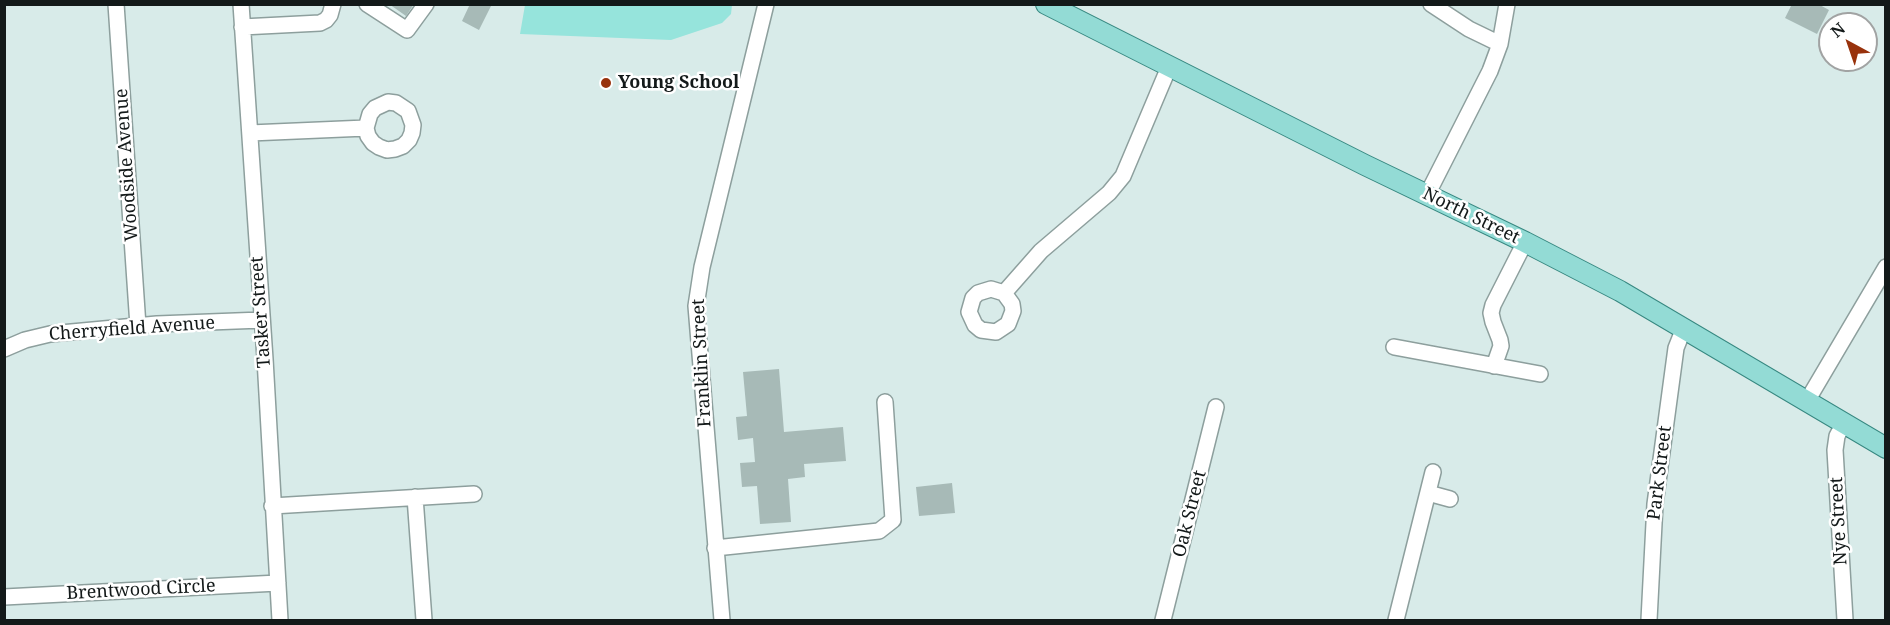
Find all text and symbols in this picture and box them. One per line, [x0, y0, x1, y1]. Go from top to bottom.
north arrow [1818, 12, 1878, 72]
text: N [1826, 17, 1850, 42]
place label: Young School [618, 72, 739, 94]
marker: Young School [599, 76, 613, 90]
street label: Woodside Avenue [111, 88, 143, 242]
street label: North Street [1419, 183, 1523, 249]
street label: Tasker Street [246, 255, 276, 369]
street label: Franklin Street [688, 298, 716, 428]
street label: Cherryfield Avenue [48, 312, 216, 346]
street label: Park Street [1643, 425, 1677, 521]
street label: Oak Street [1169, 468, 1211, 560]
street label: Nye Street [1826, 476, 1852, 566]
street label: Brentwood Circle [66, 575, 216, 605]

